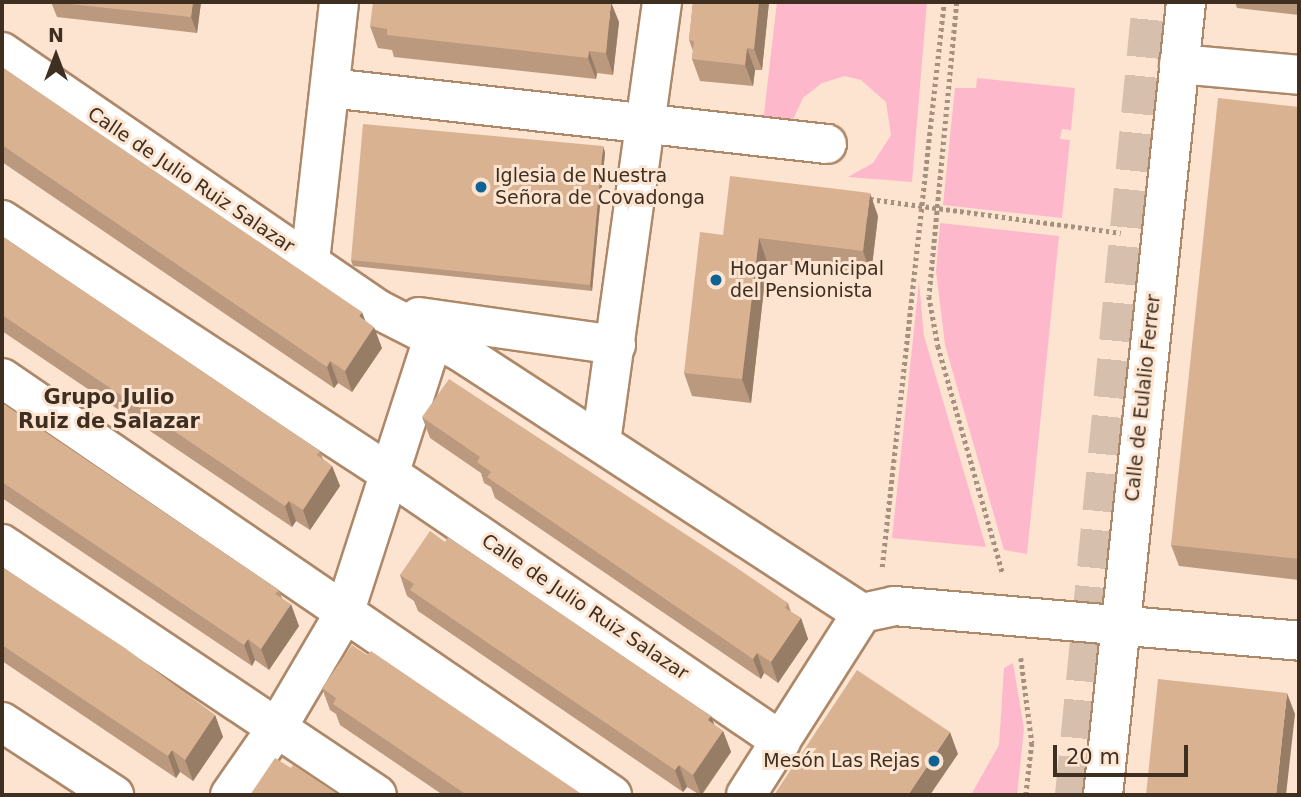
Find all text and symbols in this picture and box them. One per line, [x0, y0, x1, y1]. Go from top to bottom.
north arrow [21, 21, 91, 91]
text: N [48, 24, 64, 46]
street label: Calle de Julio Ruiz Salazar [83, 102, 299, 258]
place label: Iglesia de Nuestra Señora de Covadonga [495, 165, 705, 209]
marker: Iglesia de Nuestra Señora de Covadonga [473, 179, 489, 195]
place label: Hogar Municipal del Pensionista [730, 258, 884, 302]
marker: Hogar Municipal del Pensionista [708, 272, 724, 288]
street label: Calle de Eulalio Ferrer [1121, 293, 1165, 503]
district label: Grupo Julio Ruiz de Salazar [18, 384, 200, 434]
street label: Calle de Julio Ruiz Salazar [477, 529, 693, 685]
scale bar [1056, 730, 1191, 774]
text: 20 m [1066, 745, 1120, 769]
place label: Mesón Las Rejas [763, 750, 920, 772]
marker: Mesón Las Rejas [926, 753, 942, 769]

